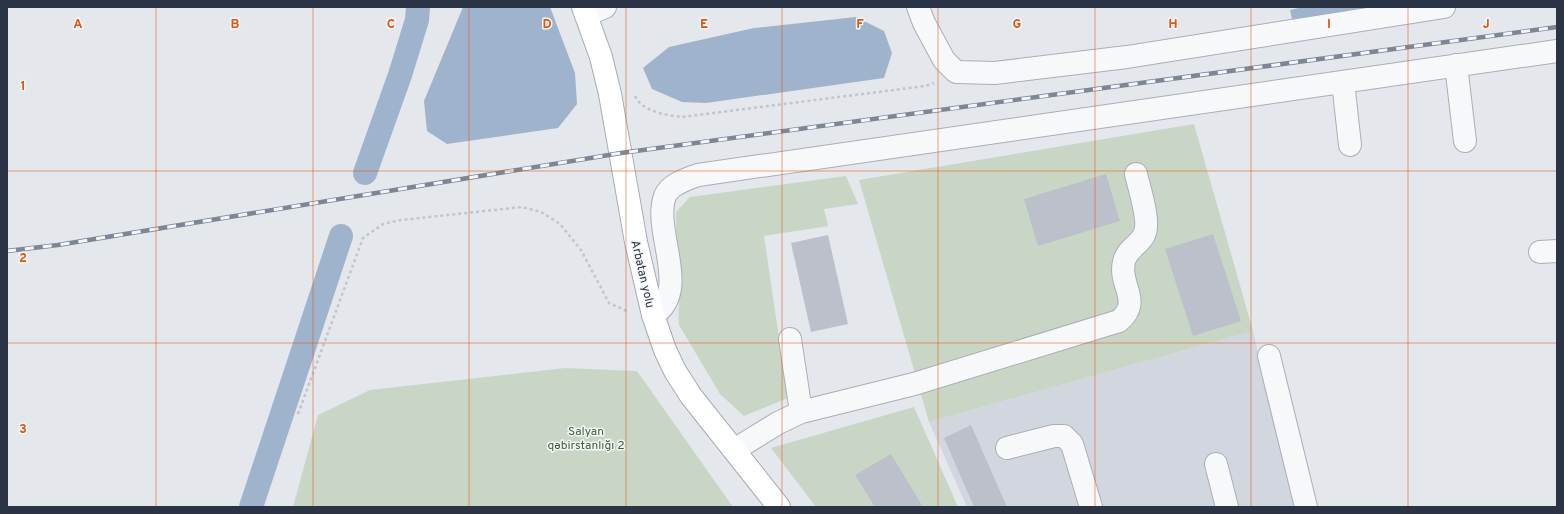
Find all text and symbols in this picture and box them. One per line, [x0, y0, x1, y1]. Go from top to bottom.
text: A [73, 17, 83, 33]
text: B [231, 17, 240, 33]
text: C [387, 17, 395, 33]
text: D [542, 17, 552, 33]
text: E [700, 17, 708, 33]
text: F [856, 17, 864, 33]
text: G [1013, 17, 1022, 33]
text: H [1168, 17, 1178, 33]
text: I [1327, 17, 1331, 33]
text: J [1482, 17, 1490, 33]
text: 1 [20, 79, 26, 95]
street label: Arbatan yolu [626, 239, 658, 310]
text: 2 [19, 251, 27, 267]
text: 3 [19, 422, 27, 438]
park label: Salyan qəbirstanlığı 2 [548, 424, 624, 454]

